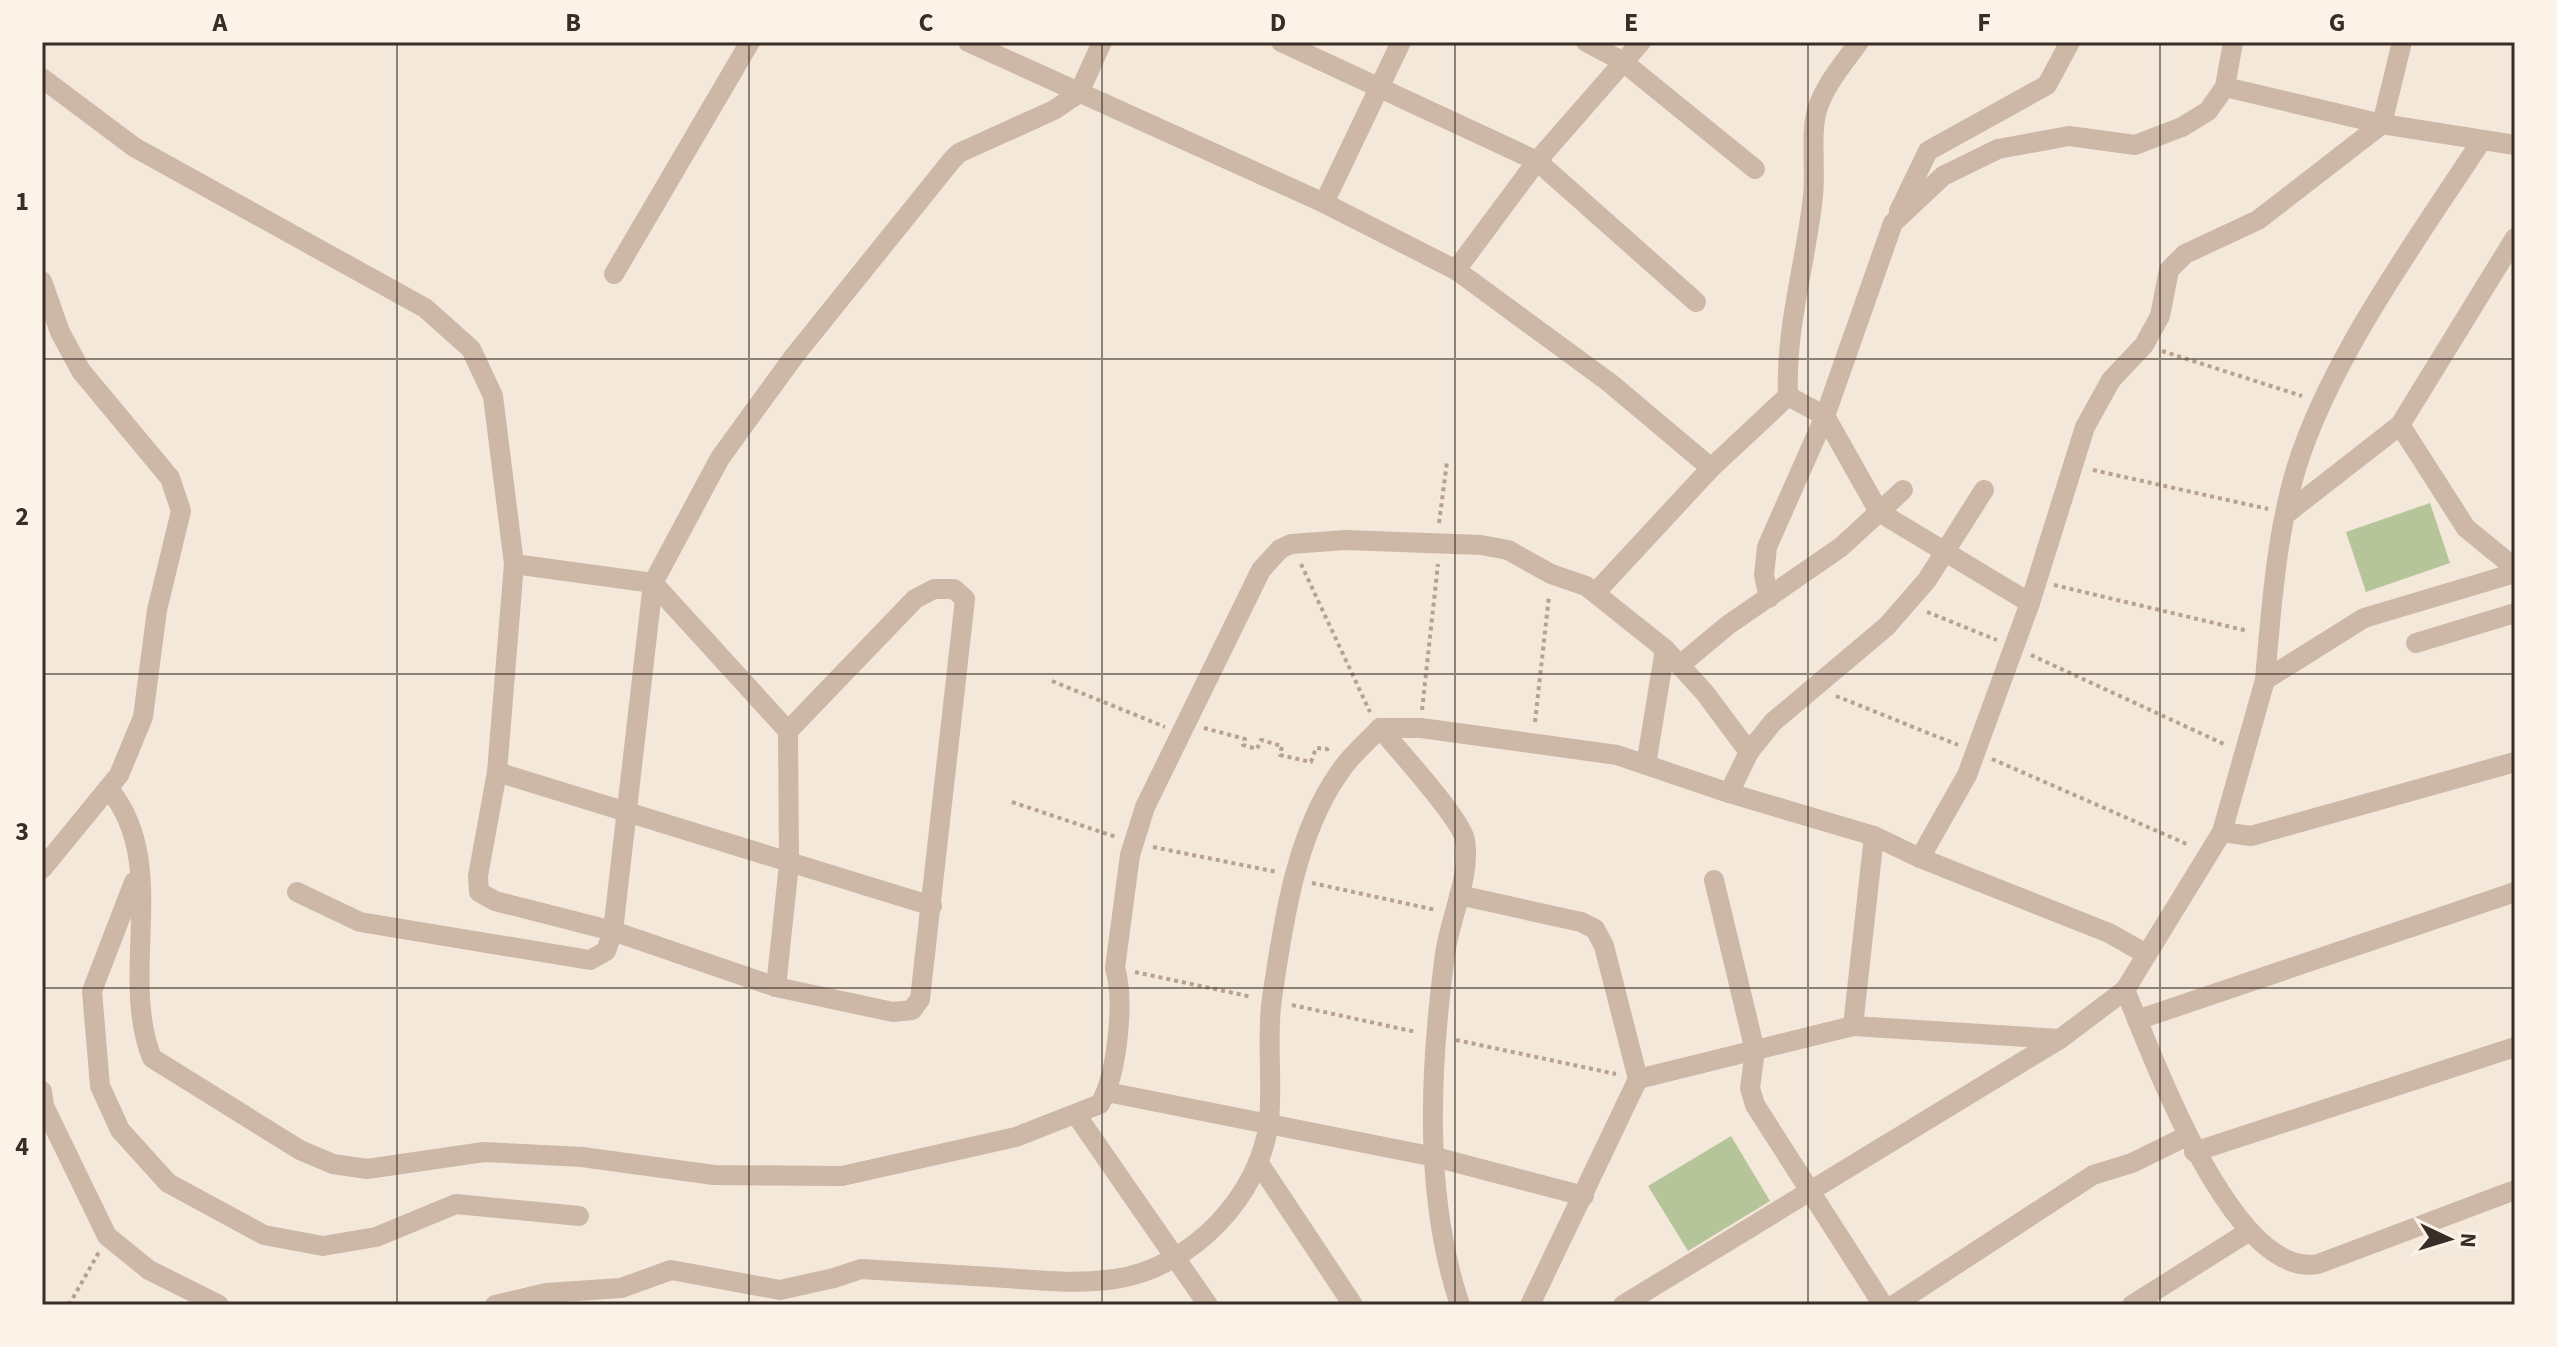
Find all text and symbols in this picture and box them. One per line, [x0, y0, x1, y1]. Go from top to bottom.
text: A [212, 4, 229, 41]
text: B [565, 4, 581, 41]
text: C [918, 4, 934, 41]
text: D [1270, 4, 1286, 41]
text: E [1624, 4, 1638, 41]
text: F [1977, 4, 1991, 41]
text: G [2329, 4, 2345, 41]
text: 1 [15, 183, 29, 220]
text: 2 [15, 498, 29, 535]
text: 3 [15, 813, 29, 850]
text: 4 [15, 1128, 29, 1165]
north arrow [2409, 1199, 2489, 1279]
text: N [2451, 1232, 2484, 1249]

